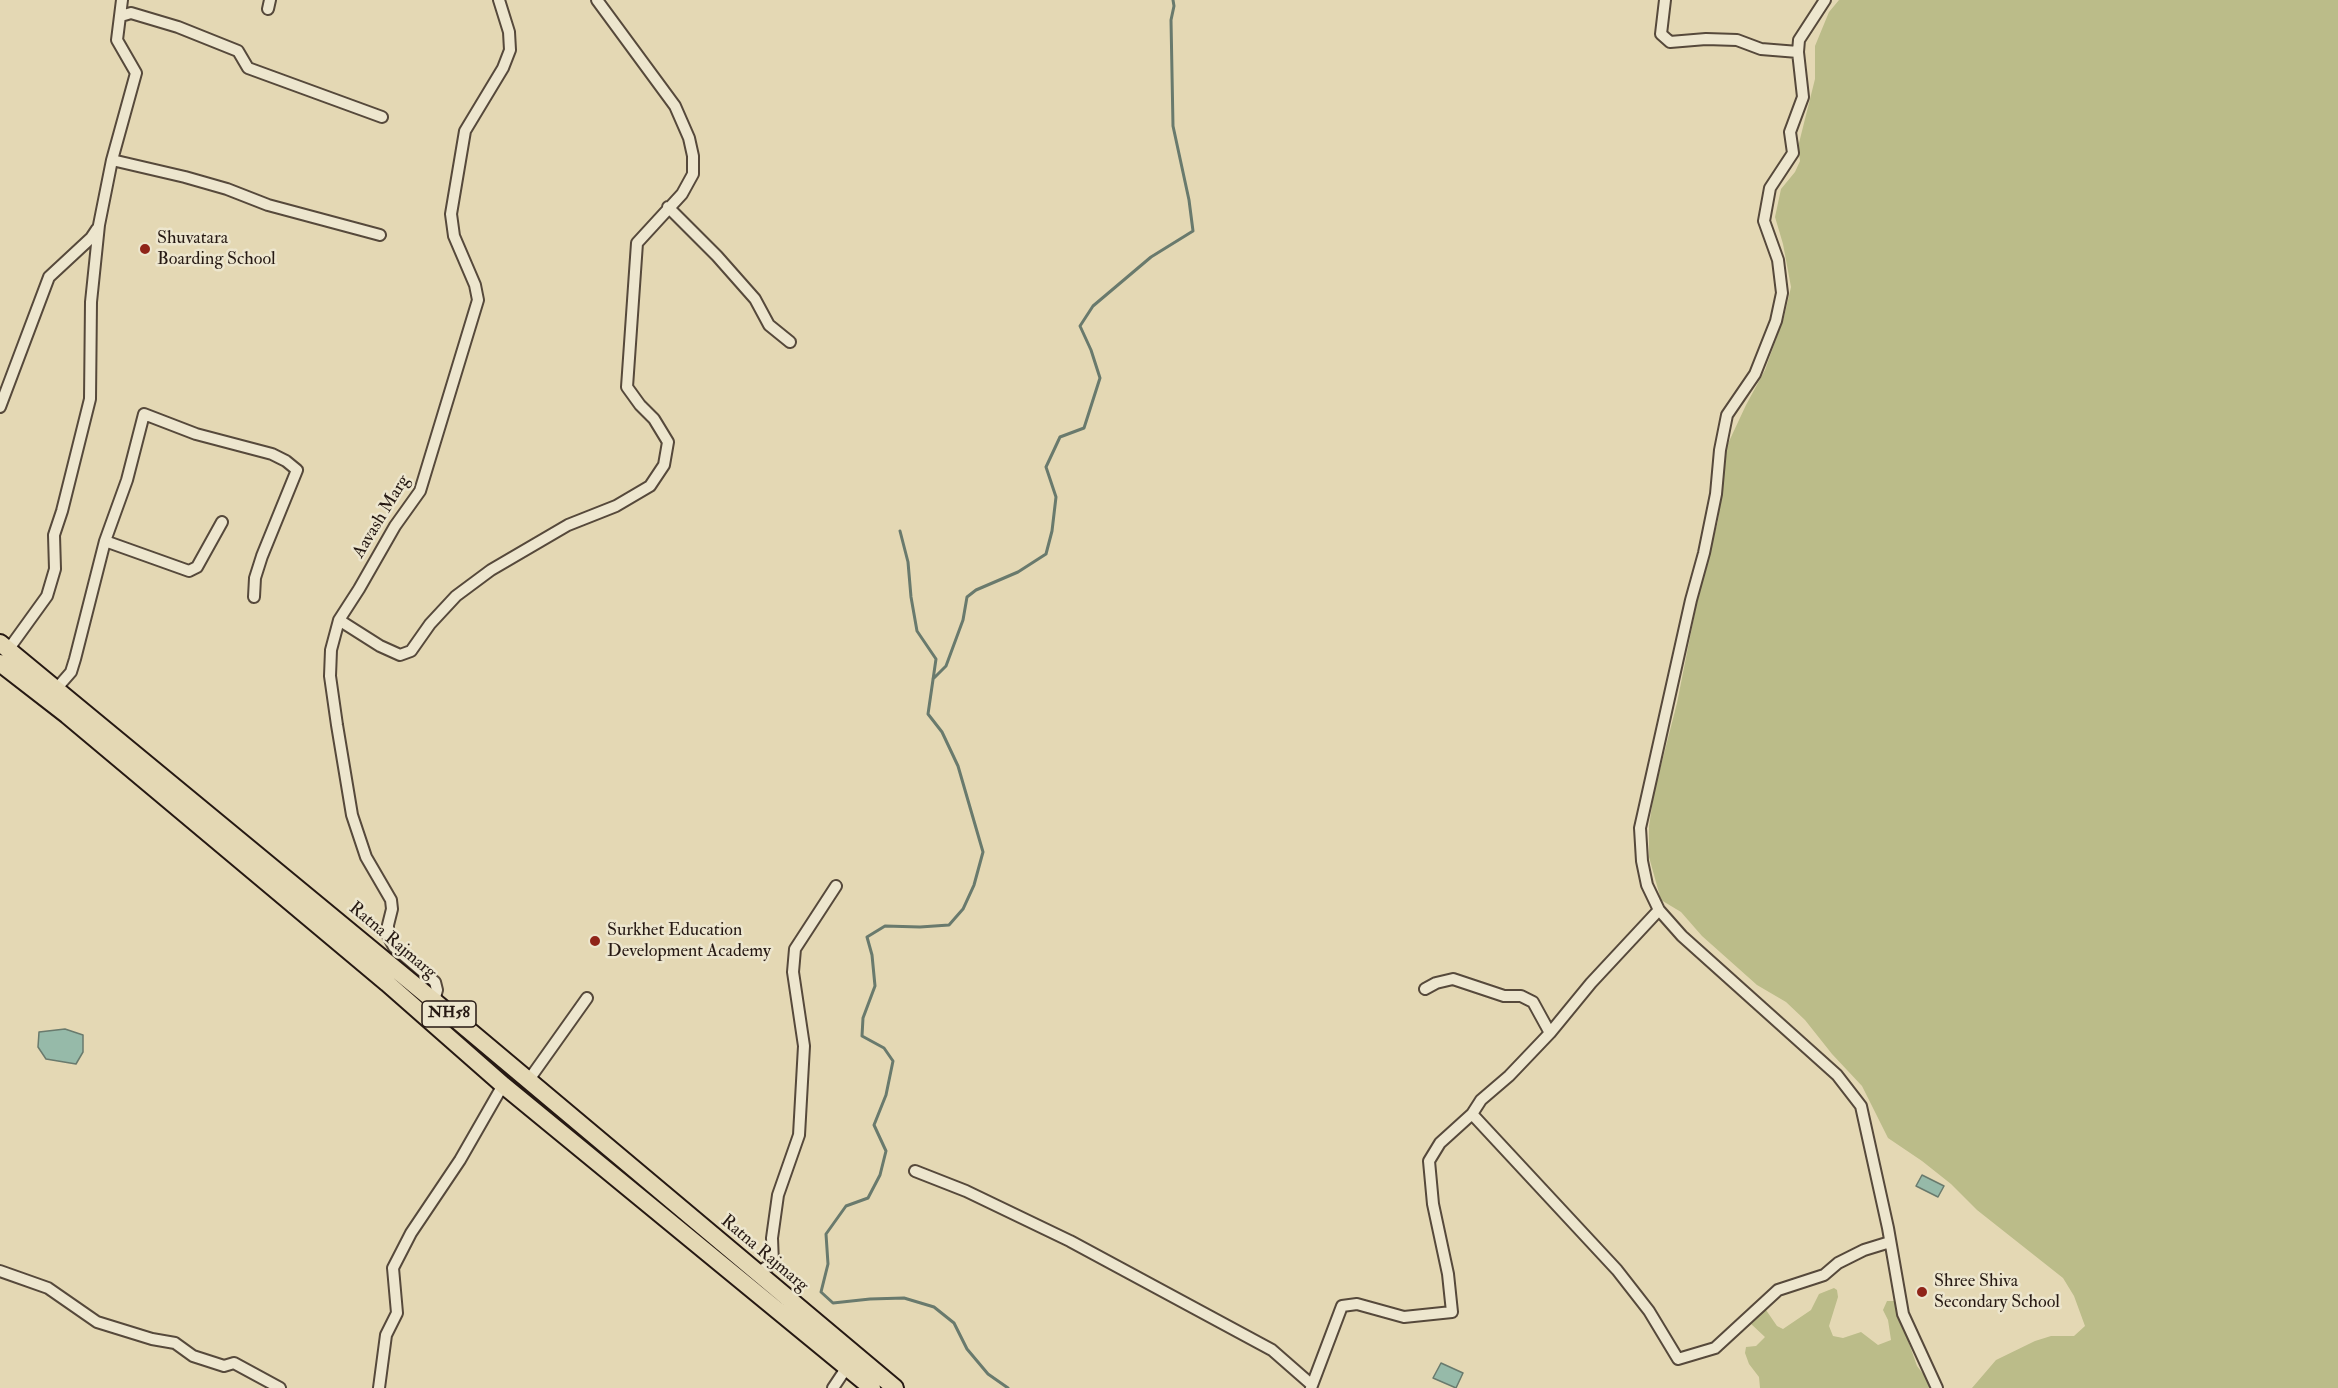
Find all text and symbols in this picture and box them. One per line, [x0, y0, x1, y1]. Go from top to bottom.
place label: Shuvatara Boarding School [157, 228, 276, 270]
marker: Shuvatara Boarding School [138, 242, 152, 256]
street label: Aavash Marg [349, 472, 415, 562]
street label: Ratna Rajmarg [344, 898, 440, 984]
place label: Surkhet Education Development Academy [607, 920, 771, 962]
marker: Surkhet Education Development Academy [588, 934, 602, 948]
road number: NH58 [422, 1001, 476, 1027]
street label: Ratna Rajmarg [716, 1211, 812, 1297]
place label: Shree Shiva Secondary School [1934, 1271, 2060, 1314]
marker: Shree Shiva Secondary School [1915, 1285, 1929, 1299]

